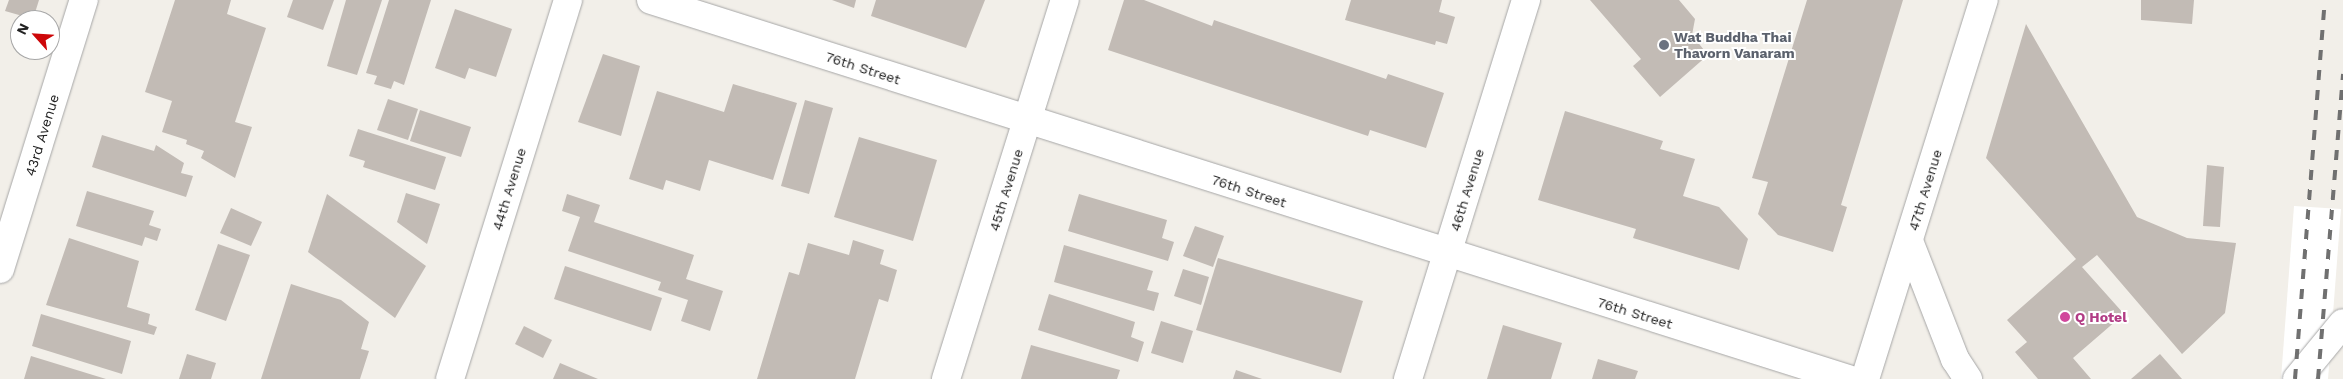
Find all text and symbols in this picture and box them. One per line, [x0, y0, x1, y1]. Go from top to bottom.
north arrow [10, 10, 60, 60]
text: N [13, 21, 32, 37]
place label: Wat Buddha Thai Thavorn Vanaram [1674, 29, 1795, 62]
marker: Wat Buddha Thai Thavorn Vanaram [1658, 39, 1670, 51]
street label: 76th Street [824, 48, 902, 88]
street label: 43rd Avenue [22, 92, 62, 178]
street label: 44th Avenue [488, 145, 530, 233]
street label: 46th Avenue [1446, 146, 1488, 234]
street label: 45th Avenue [985, 147, 1027, 233]
street label: 47th Avenue [1905, 147, 1945, 233]
street label: 76th Street [1210, 171, 1288, 211]
street label: 76th Street [1595, 294, 1675, 332]
place label: Q Hotel [2075, 309, 2127, 325]
marker: Q Hotel [2059, 311, 2071, 323]

